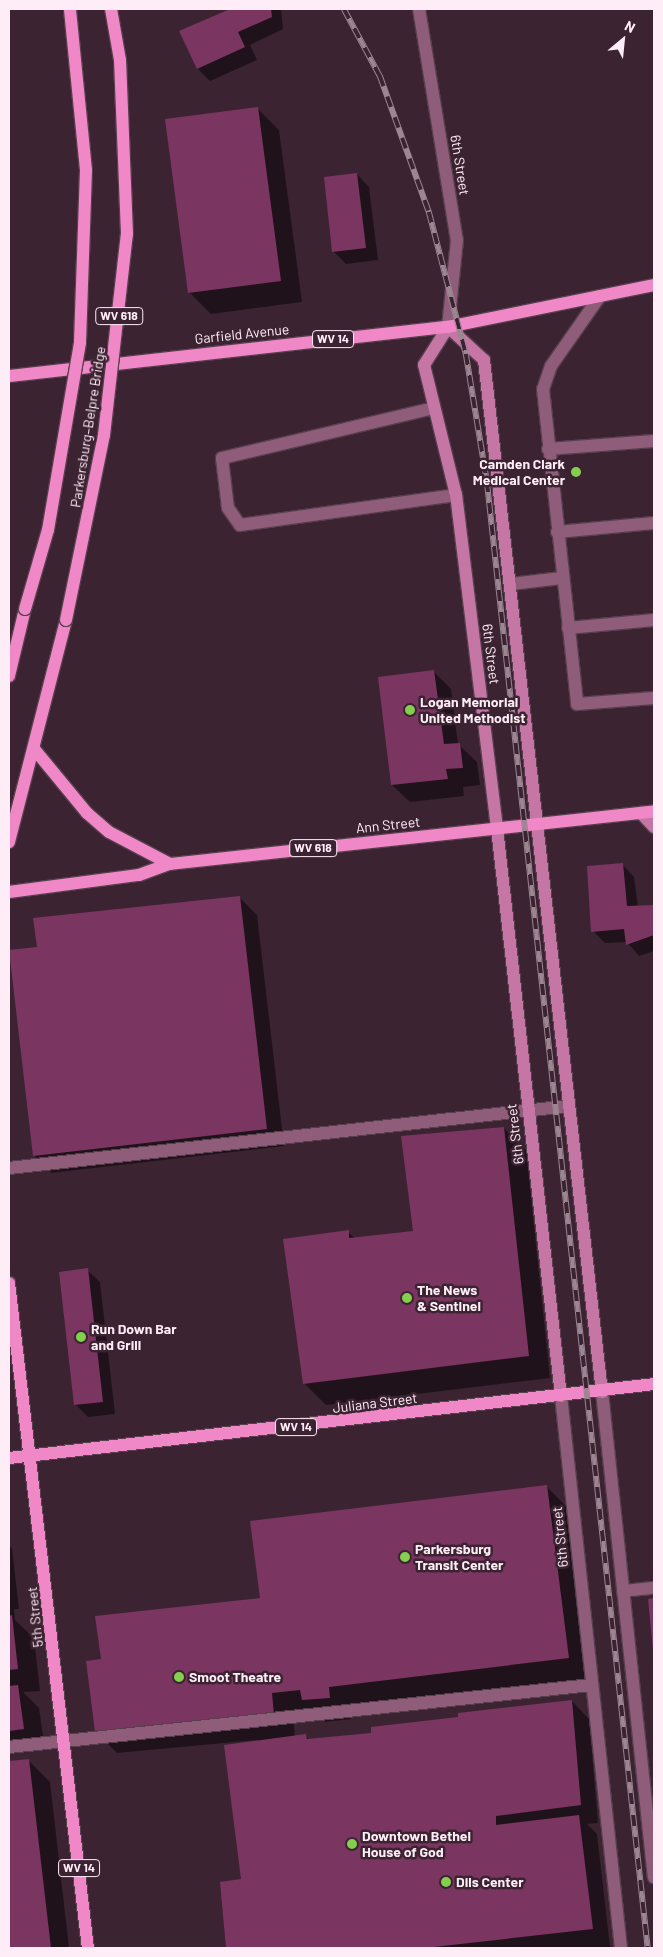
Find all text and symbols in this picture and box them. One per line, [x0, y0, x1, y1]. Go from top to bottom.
north arrow [598, 15, 648, 65]
text: N [622, 17, 638, 36]
street label: 6th Street [447, 134, 473, 196]
road number: WV 618 [95, 306, 143, 326]
street label: Garfield Avenue [194, 321, 290, 347]
road number: WV 14 [312, 329, 354, 348]
street label: Parkersburg–Belpre Bridge [67, 345, 109, 509]
place label: Camden Clark Medical Center [473, 456, 565, 488]
marker: Camden Clark Medical Center [569, 465, 583, 479]
street label: 6th Street [479, 623, 503, 685]
place label: Logan Memorial United Methodist [420, 694, 526, 726]
marker: Logan Memorial United Methodist [404, 704, 416, 716]
street label: Ann Street [355, 813, 421, 837]
road number: WV 618 [289, 838, 337, 858]
street label: 6th Street [503, 1103, 527, 1165]
place label: The News & Sentinel [417, 1282, 481, 1314]
marker: The News & Sentinel [401, 1292, 413, 1304]
place label: Run Down Bar and Grill [91, 1321, 177, 1354]
marker: Run Down Bar and Grill [75, 1331, 87, 1343]
street label: Juliana Street [332, 1389, 418, 1417]
road number: WV 14 [275, 1418, 317, 1436]
street label: 6th Street [548, 1506, 572, 1568]
place label: Parkersburg Transit Center [415, 1541, 503, 1574]
marker: Parkersburg Transit Center [399, 1551, 411, 1563]
street label: 5th Street [23, 1586, 47, 1648]
place label: Smoot Theatre [189, 1669, 281, 1685]
marker: Smoot Theatre [173, 1671, 185, 1683]
place label: Downtown Bethel House of God [362, 1828, 471, 1860]
marker: Downtown Bethel House of God [346, 1838, 358, 1850]
road number: WV 14 [58, 1859, 100, 1878]
place label: Dils Center [456, 1874, 523, 1890]
marker: Dils Center [440, 1876, 452, 1888]

